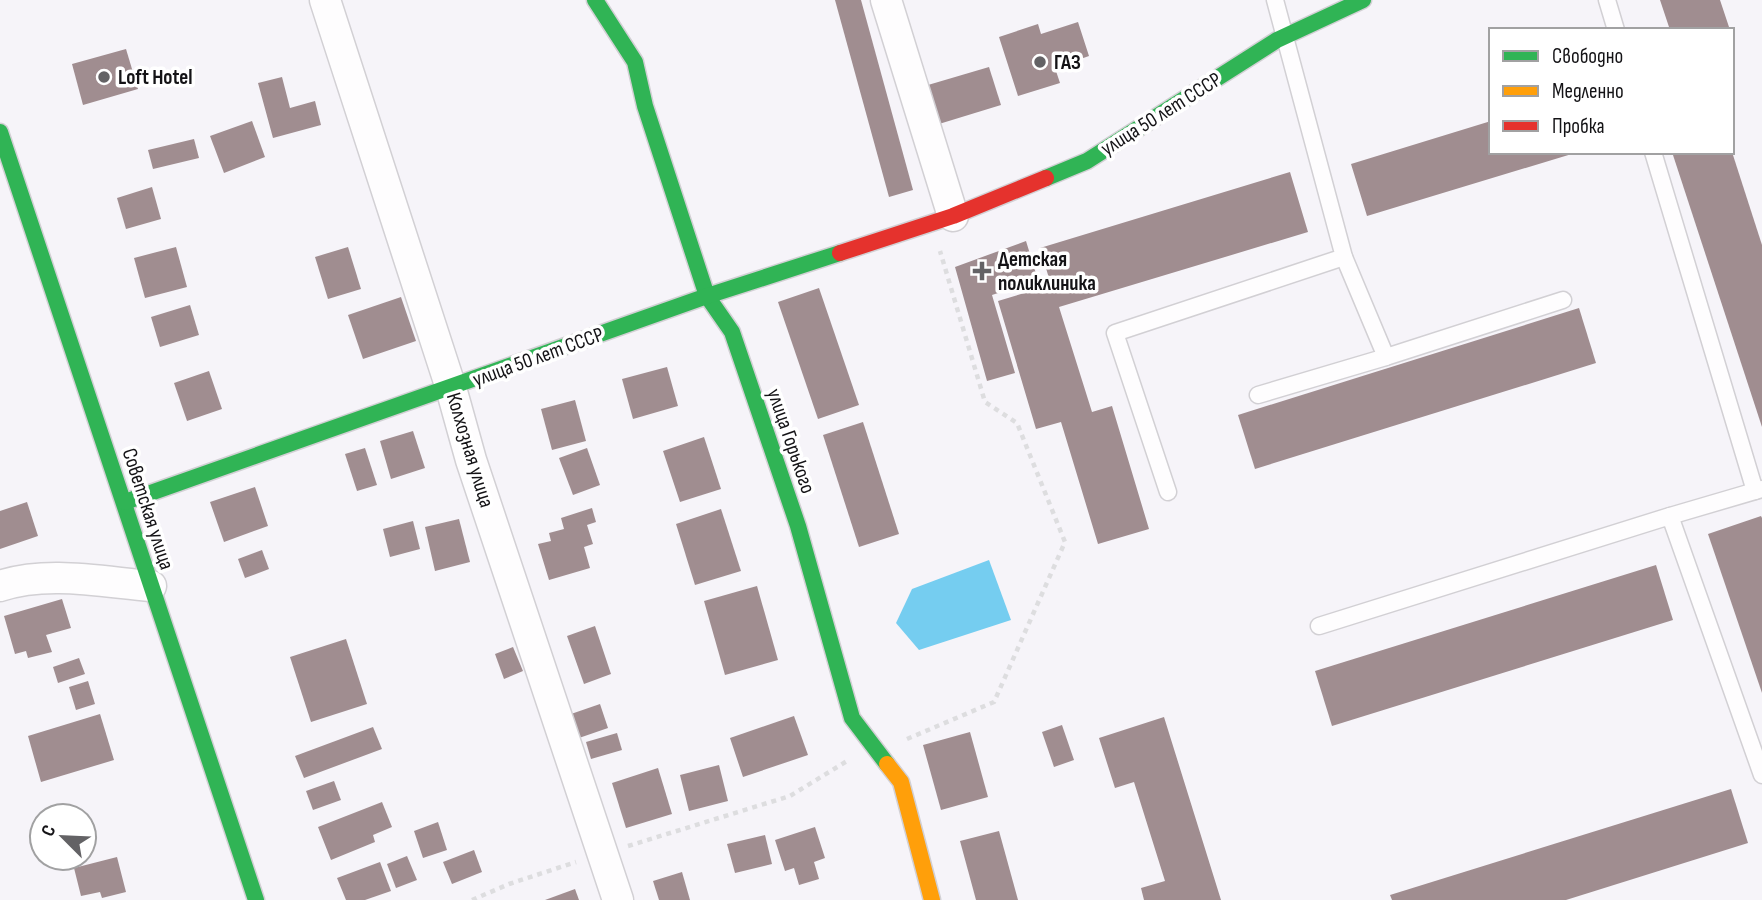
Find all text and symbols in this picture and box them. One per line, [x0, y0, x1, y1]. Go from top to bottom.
legend [1489, 28, 1734, 154]
text: Свободно [1552, 44, 1623, 69]
place label: ГАЗ [1054, 50, 1081, 75]
marker: ГАЗ [1032, 54, 1048, 70]
place label: Loft Hotel [118, 65, 193, 90]
street label: улица 50 лет СССР [1096, 67, 1226, 161]
marker: Loft Hotel [96, 69, 112, 85]
text: Медленно [1552, 79, 1624, 104]
text: Пробка [1552, 114, 1605, 139]
place label: Детская поликлиника [998, 247, 1096, 296]
marker: Детская поликлиника [972, 261, 992, 281]
street label: улица 50 лет СССР [469, 322, 607, 392]
street label: улица Горького [761, 385, 821, 497]
street label: Колхозная улица [441, 390, 499, 510]
street label: Советская улица [117, 445, 179, 573]
north arrow [28, 802, 98, 872]
text: С [36, 821, 61, 840]

